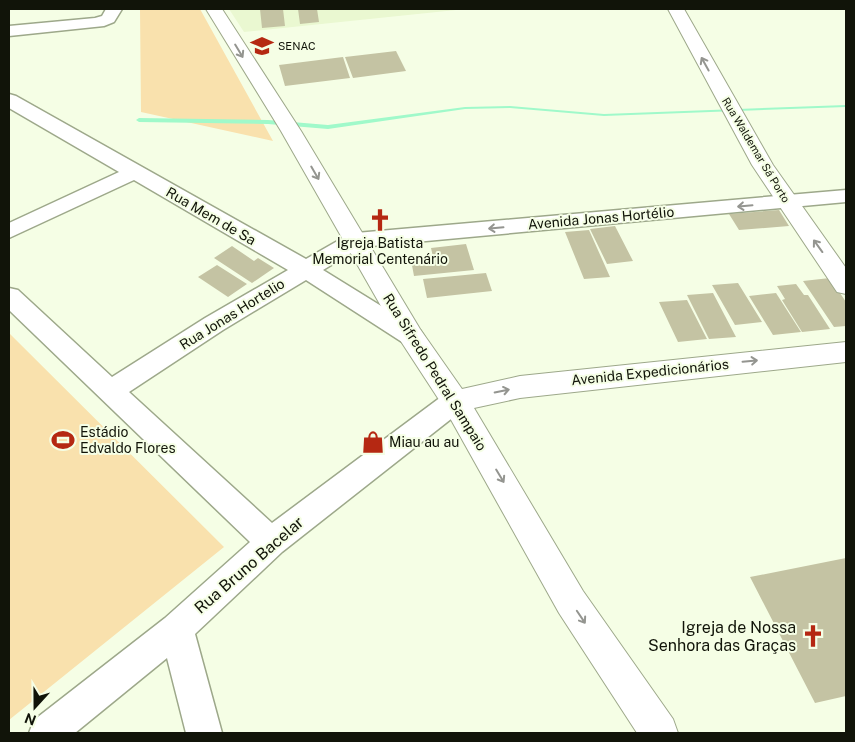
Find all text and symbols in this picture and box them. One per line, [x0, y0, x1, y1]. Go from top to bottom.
school or university icon: SENAC [249, 33, 275, 59]
place label: SENAC [278, 40, 316, 52]
one-way arrow [234, 43, 244, 57]
one-way arrow [700, 58, 710, 72]
street label: Rua Waldemar Sá Porto [720, 95, 792, 205]
one-way arrow [310, 166, 320, 180]
street label: Rua Mem de Sa [163, 184, 259, 248]
one-way arrow [738, 201, 754, 210]
street label: Avenida Jonas Hortélio [527, 204, 675, 232]
church icon: Igreja Batista Memorial Centenário [367, 207, 393, 233]
one-way arrow [489, 223, 505, 232]
place label: Igreja Batista Memorial Centenário [312, 235, 448, 267]
one-way arrow [813, 239, 823, 253]
street label: Rua Jonas Hortelio [177, 275, 287, 353]
street label: Rua Sifredo Pedral Sampaio [380, 290, 490, 454]
street label: Avenida Expedicionários [570, 356, 730, 388]
one-way arrow [742, 356, 758, 366]
one-way arrow [494, 385, 510, 395]
place label: Estádio Edvaldo Flores [80, 424, 176, 456]
sports icon: Estádio Edvaldo Flores [50, 427, 76, 453]
shop icon: Miau au au [360, 429, 386, 455]
place label: Miau au au [389, 434, 459, 450]
one-way arrow [495, 468, 505, 482]
street label: Rua Bruno Bacelar [191, 512, 307, 618]
one-way arrow [576, 609, 586, 623]
place label: Igreja de Nossa Senhora das Graças [648, 618, 796, 655]
church icon: Igreja de Nossa Senhora das Graças [800, 623, 826, 649]
north arrow [10, 682, 60, 732]
text: N [22, 710, 38, 729]

